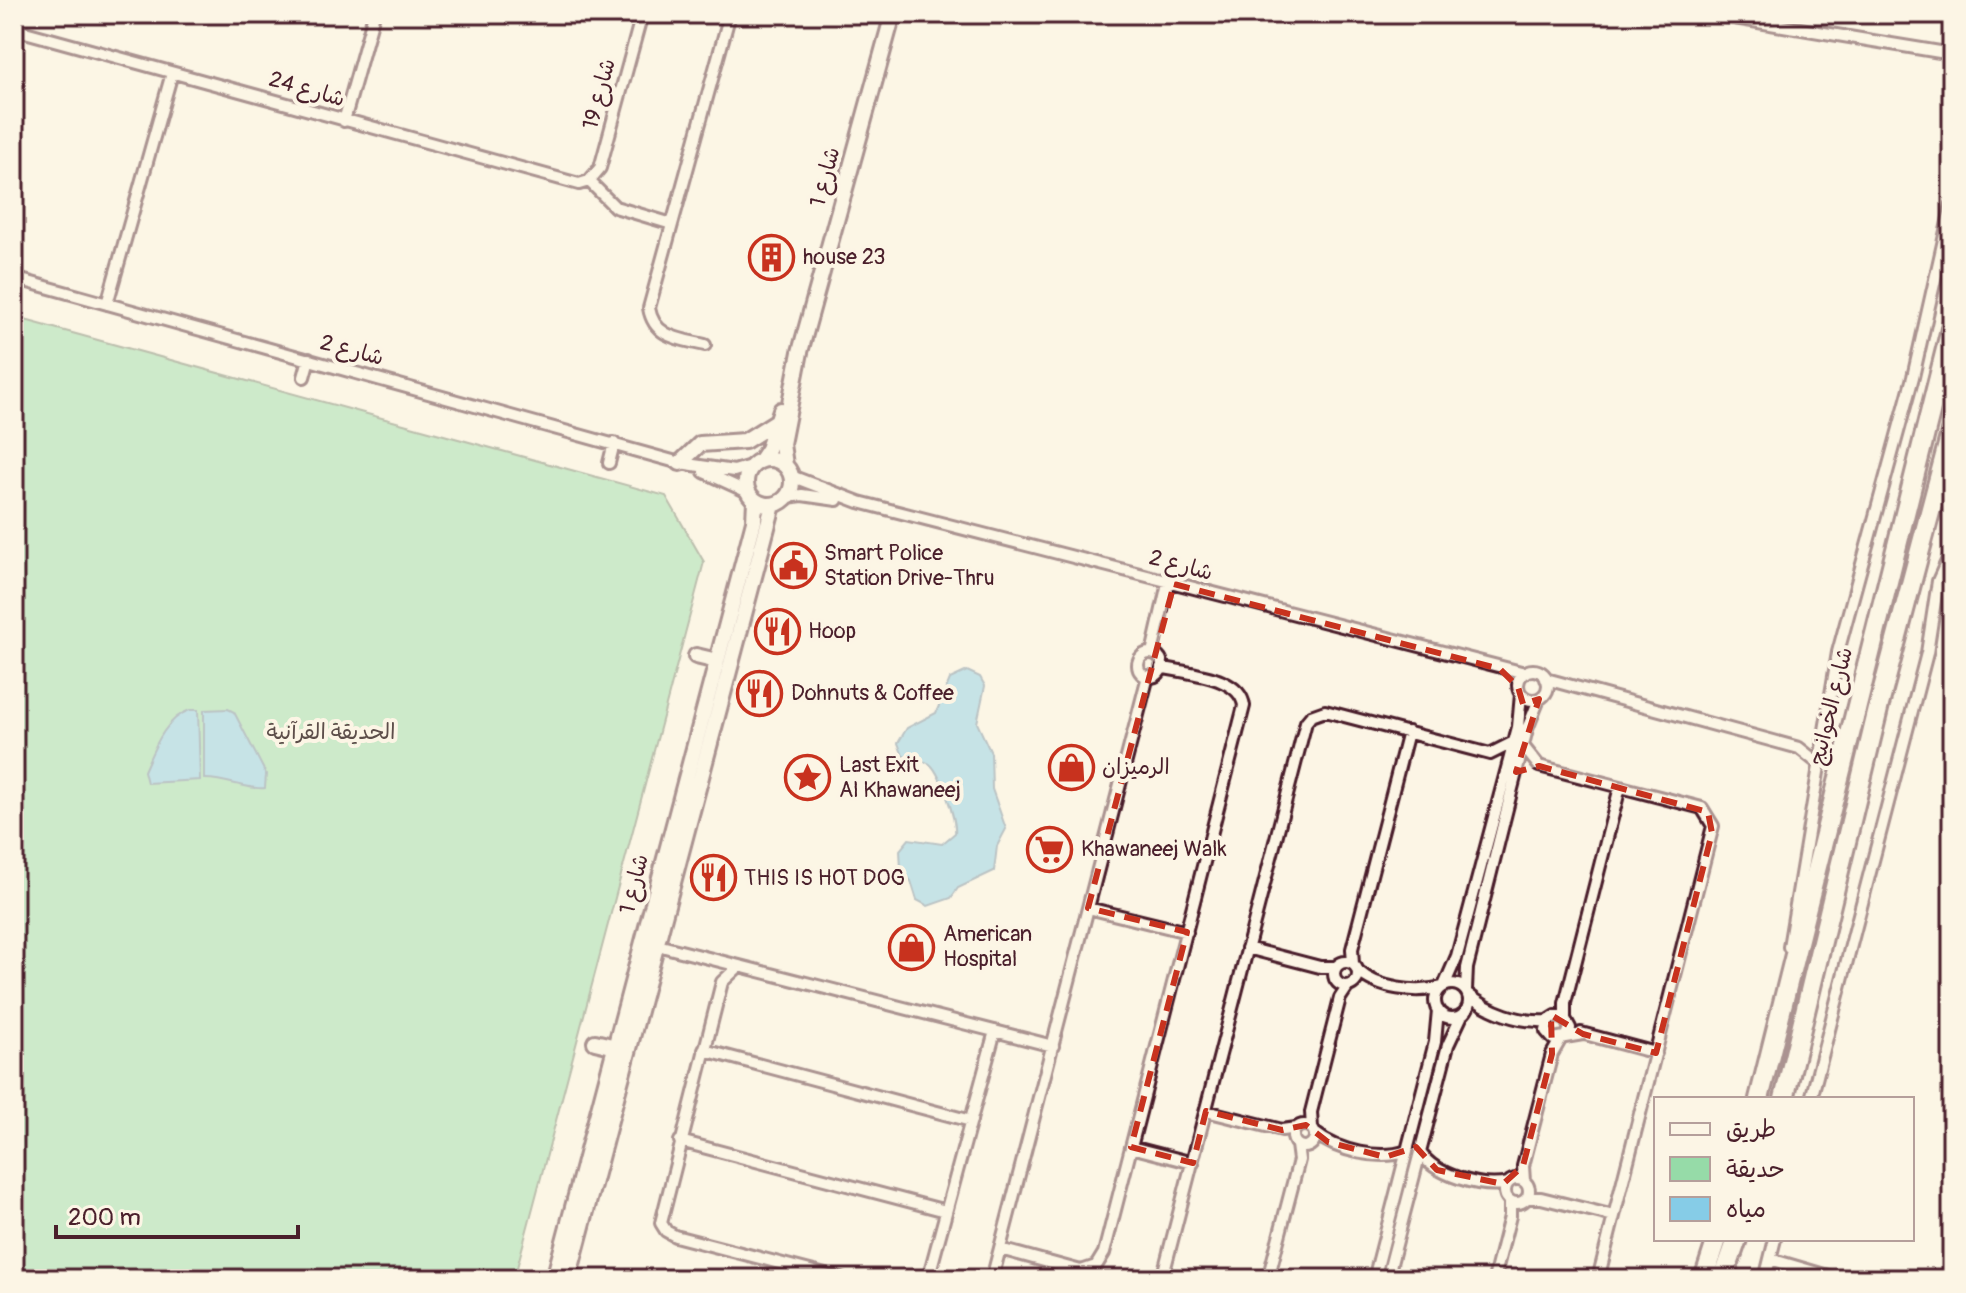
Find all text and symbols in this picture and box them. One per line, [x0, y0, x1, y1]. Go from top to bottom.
street label: شارع 19 [576, 55, 623, 133]
street label: شارع 24 [266, 65, 348, 114]
street label: شارع 1 [804, 144, 847, 210]
building icon: house 23 [748, 233, 796, 281]
place label: house 23 [803, 243, 886, 271]
street label: شارع 2 [317, 328, 387, 373]
place label: Smart Police Station Drive-Thru [824, 539, 995, 592]
public building icon: Smart Police Station Drive-Thru [769, 542, 817, 590]
street label: شارع 2 [1146, 543, 1216, 588]
restaurant icon: Hoop [753, 607, 801, 655]
place label: Hoop [808, 617, 856, 645]
street label: شارع الخوانيج [1803, 644, 1860, 768]
restaurant icon: Dohnuts & Coffee [736, 669, 784, 717]
place label: Dohnuts & Coffee [791, 679, 954, 707]
park label: الحديقة القرآنية [267, 718, 396, 746]
shop icon: الرميزان [1047, 743, 1095, 791]
place label: Last Exit Al Khawaneej [839, 751, 961, 804]
place label: الرميزان [1102, 753, 1170, 781]
place icon: Last Exit Al Khawaneej [784, 754, 832, 802]
supermarket icon: Khawaneej Walk [1026, 825, 1074, 873]
place label: Khawaneej Walk [1081, 835, 1227, 863]
street label: شارع 1 [613, 851, 656, 917]
restaurant icon: THIS IS HOT DOG [689, 854, 737, 902]
place label: THIS IS HOT DOG [744, 864, 905, 892]
place label: American Hospital [943, 920, 1032, 973]
shop icon: American Hospital [888, 923, 936, 971]
legend [1654, 1097, 1914, 1241]
text: طريق [1726, 1115, 1776, 1144]
text: حديقة [1726, 1155, 1785, 1184]
scale bar [56, 1189, 298, 1239]
text: مياه [1726, 1195, 1766, 1224]
text: 200 m [68, 1203, 141, 1232]

